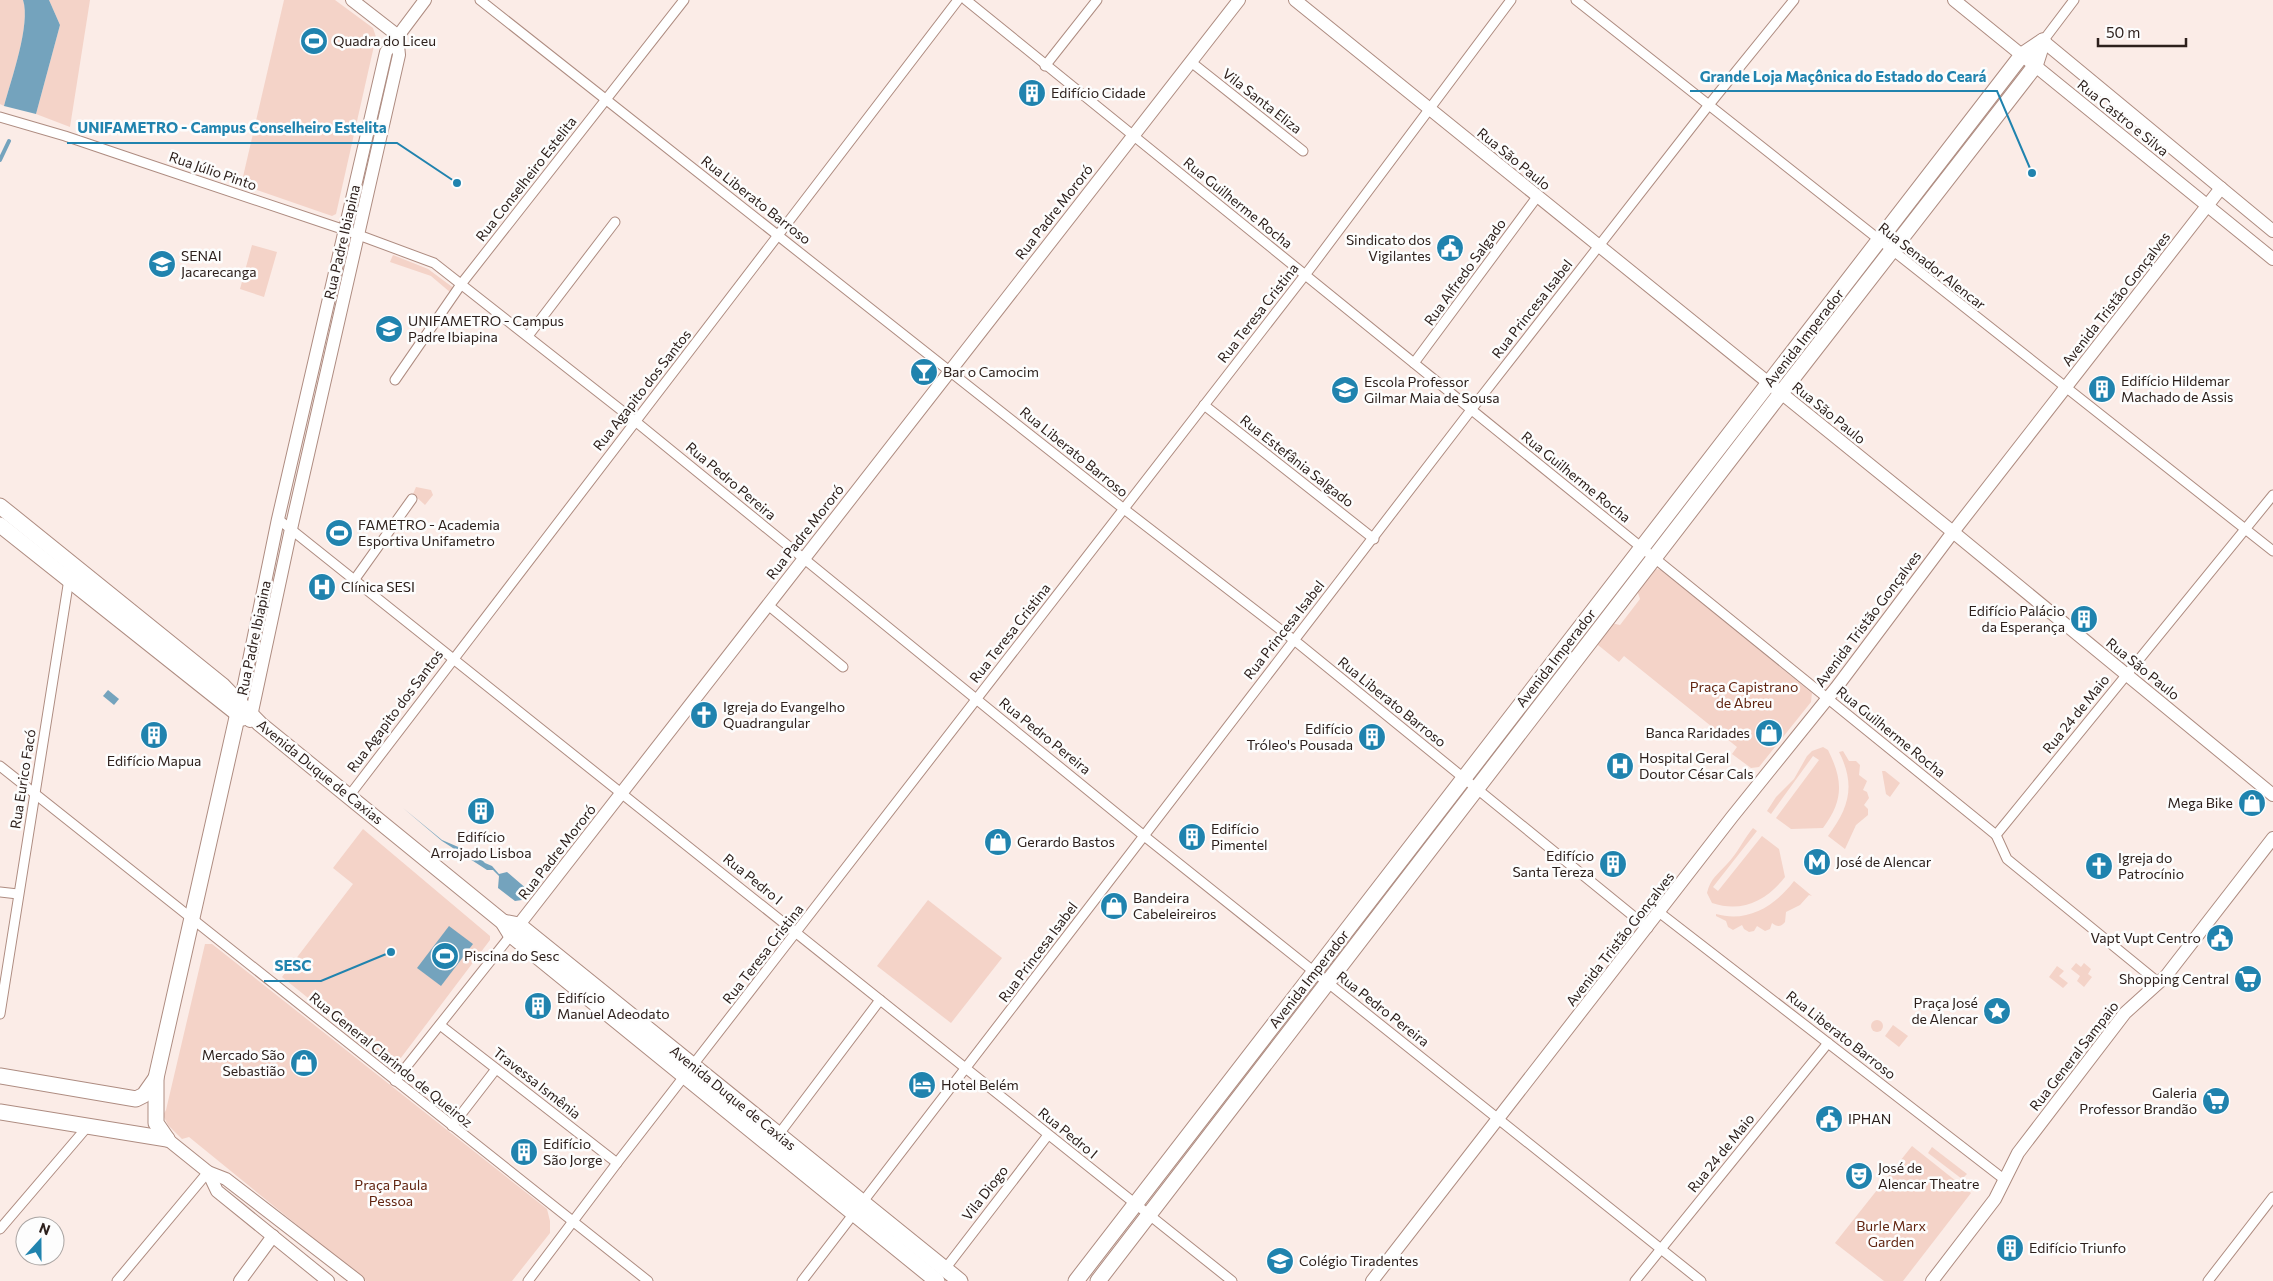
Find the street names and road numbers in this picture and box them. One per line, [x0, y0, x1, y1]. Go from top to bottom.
street label: Vila Santa Eliza [1219, 64, 1305, 137]
street label: Rua Castro e Silva [2074, 76, 2172, 160]
street label: Rua Conselheiro Estelita [472, 113, 580, 244]
street label: Rua São Paulo [1474, 124, 1554, 193]
street label: Rua Júlio Pinto [167, 148, 259, 193]
street label: Rua Liberato Barroso [698, 152, 814, 248]
street label: Rua Guilherme Rocha [1180, 153, 1296, 252]
street label: Rua Padre Mororó [1011, 161, 1096, 263]
street label: Rua Padre Ibiapina [320, 183, 363, 301]
street label: Rua Alfredo Salgado [1420, 215, 1509, 329]
street label: Rua Senador Alencar [1875, 219, 1990, 313]
street label: Avenida Tristão Gonçalves [2058, 228, 2173, 369]
street label: Rua Princesa Isabel [1488, 256, 1575, 361]
street label: Rua Teresa Cristina [1214, 260, 1302, 366]
street label: Avenida Imperador [1760, 285, 1847, 390]
street label: Rua Agapito dos Santos [589, 326, 694, 454]
street label: Rua São Paulo [1789, 378, 1869, 447]
street label: Rua Liberato Barroso [1017, 403, 1132, 500]
street label: Rua Estefânia Salgado [1237, 411, 1357, 510]
street label: Rua Guilherme Rocha [1518, 427, 1634, 526]
street label: Rua Pedro Pereira [683, 438, 780, 523]
street label: Rua Padre Mororó [762, 481, 847, 583]
street label: Avenida Tristão Gonçalves [1811, 547, 1924, 690]
street label: Rua Princesa Isabel [1240, 577, 1327, 682]
street label: Rua Padre Ibiapina [233, 579, 274, 697]
street label: Rua Teresa Cristina [966, 580, 1054, 686]
street label: Avenida Imperador [1512, 605, 1599, 710]
street label: Rua São Paulo [2103, 634, 2183, 703]
street label: Rua Agapito dos Santos [343, 646, 446, 775]
street label: Rua Liberato Barroso [1335, 653, 1450, 750]
street label: Rua 24 de Maio [2039, 671, 2113, 757]
street label: Rua Guilherme Rocha [1833, 682, 1949, 781]
street label: Rua Pedro Pereira [996, 694, 1094, 778]
street label: Avenida Duque de Caxias [254, 716, 387, 828]
street label: Rua Eurico Facó [6, 728, 39, 830]
street label: Rua Padre Mororó [514, 801, 599, 903]
street label: Rua Pedro I [720, 850, 786, 908]
street label: Avenida Tristão Gonçalves [1562, 868, 1677, 1009]
street label: Rua Princesa Isabel [995, 898, 1081, 1005]
street label: Rua Teresa Cristina [719, 901, 807, 1007]
street label: Avenida Imperador [1265, 926, 1352, 1031]
street label: Rua Pedro Pereira [1334, 967, 1433, 1050]
street label: Rua Liberato Barroso [1783, 987, 1899, 1083]
street label: Rua General Clarindo de Queiroz [306, 988, 476, 1131]
street label: Rua General Sampaio [2025, 997, 2122, 1114]
street label: Avenida Duque de Caxias [667, 1042, 800, 1154]
street label: Travessa Ismênia [490, 1043, 584, 1122]
street label: Rua Pedro I [1035, 1104, 1101, 1162]
street label: Rua 24 de Maio [1684, 1110, 1758, 1196]
street label: Vila Diogo [958, 1162, 1011, 1223]

